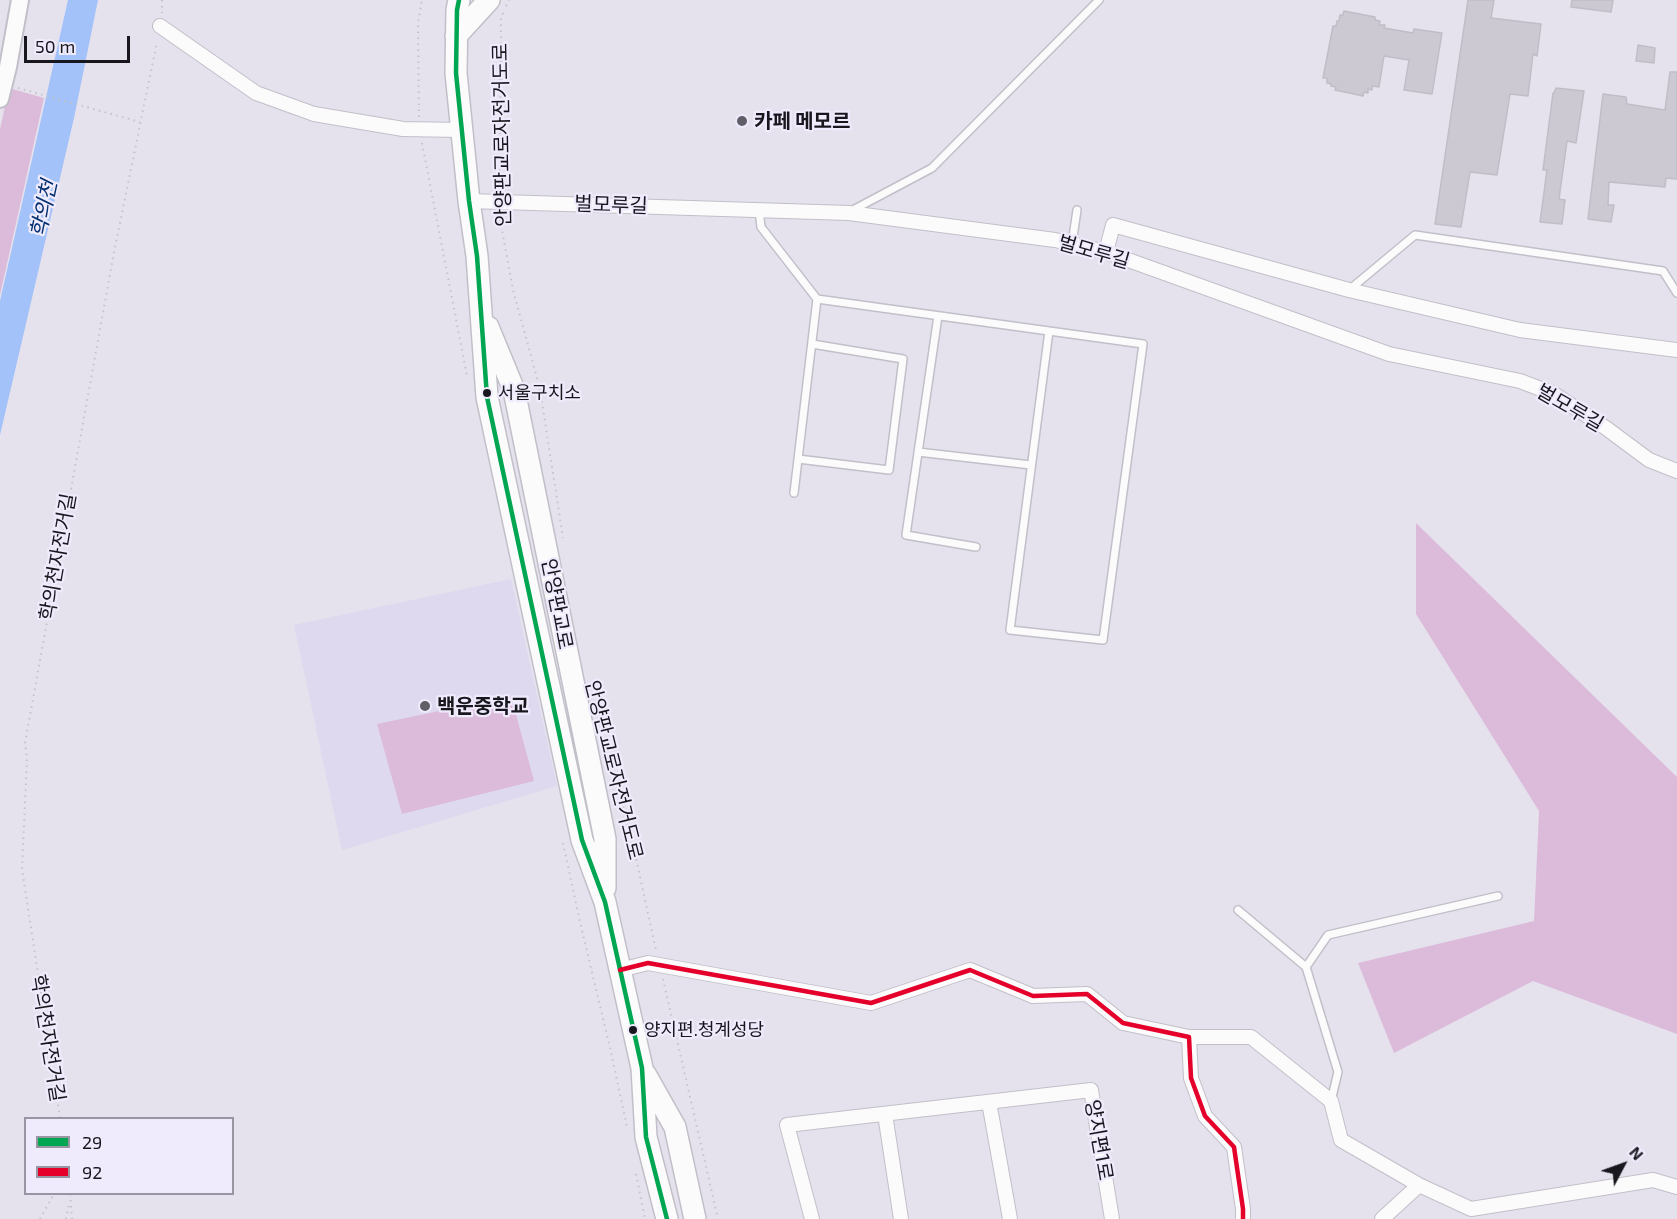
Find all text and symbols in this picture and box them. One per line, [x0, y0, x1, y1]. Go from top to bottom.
scale bar [27, 24, 134, 62]
text: 50 m [35, 35, 75, 57]
street label: 안양판교로자전거도로 [488, 43, 516, 227]
place label: 카페 메모르 [754, 109, 850, 133]
marker: 카페 메모르 [735, 114, 749, 128]
water label: 학의천 [26, 178, 62, 240]
street label: 벌모루길 [574, 192, 648, 218]
street label: 벌모루길 [1055, 230, 1133, 274]
street label: 벌모루길 [1532, 379, 1608, 437]
place label: 서울구치소 [498, 382, 581, 404]
marker: 서울구치소 [481, 387, 493, 399]
street label: 학의천자전거길 [35, 491, 81, 623]
street label: 안양판교로 [536, 557, 578, 651]
street label: 안양판교로자전거도로 [580, 678, 648, 862]
place label: 백운중학교 [437, 694, 529, 718]
marker: 백운중학교 [418, 699, 432, 713]
street label: 학의천자전거길 [26, 973, 70, 1103]
place label: 양지편.청계성당 [644, 1019, 764, 1041]
marker: 양지편.청계성당 [627, 1024, 639, 1036]
street label: 양지편1로 [1080, 1098, 1118, 1182]
legend [24, 1117, 234, 1195]
text: 29 [82, 1131, 102, 1153]
north arrow [1593, 1135, 1653, 1195]
text: N [1626, 1142, 1648, 1163]
text: 92 [82, 1161, 102, 1183]

